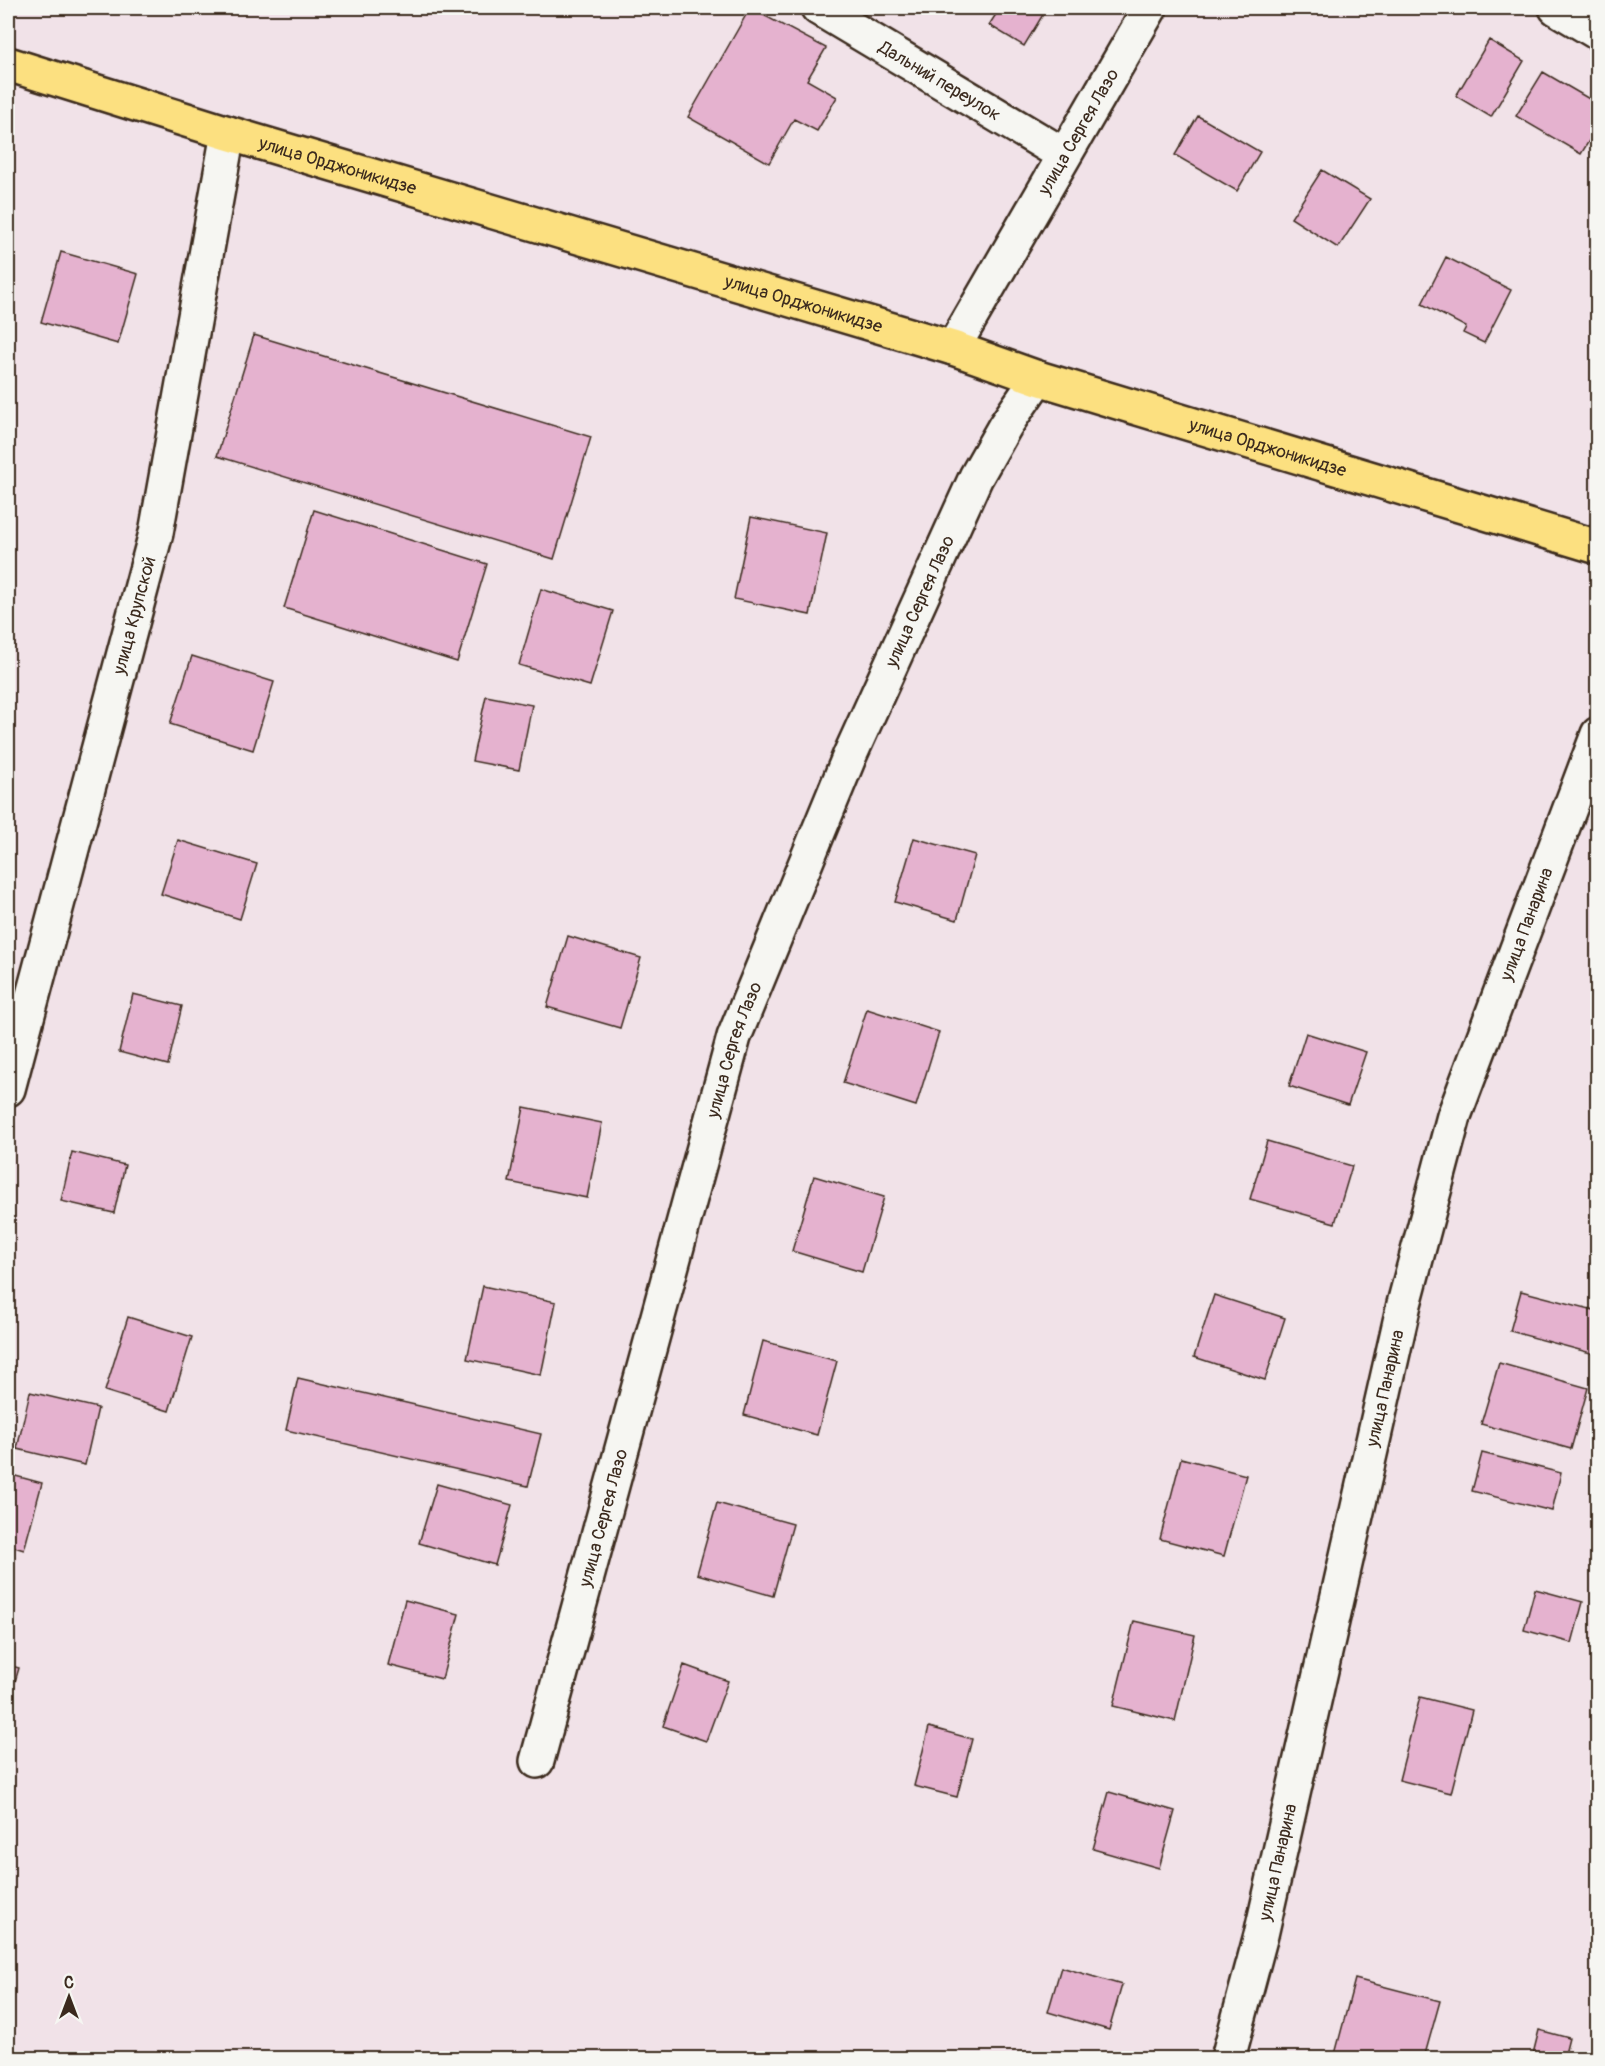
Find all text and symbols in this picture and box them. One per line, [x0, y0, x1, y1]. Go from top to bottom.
street label: Дальний переулок [874, 35, 1005, 126]
street label: улица Сергея Лазо [1032, 64, 1124, 200]
street label: улица Орджоникидзе [255, 131, 419, 200]
street label: улица Орджоникидзе [721, 269, 885, 338]
street label: улица Орджоникидзе [1185, 412, 1350, 482]
street label: улица Сергея Лазо [879, 532, 960, 672]
street label: улица Крупской [107, 554, 161, 678]
street label: улица Панарина [1494, 864, 1558, 985]
street label: улица Сергея Лазо [701, 978, 767, 1121]
street label: улица Панарина [1360, 1328, 1409, 1450]
street label: улица Сергея Лазо [573, 1446, 633, 1590]
street label: улица Панарина [1253, 1802, 1302, 1924]
north arrow [39, 1967, 99, 2027]
text: С [64, 1973, 74, 1993]

